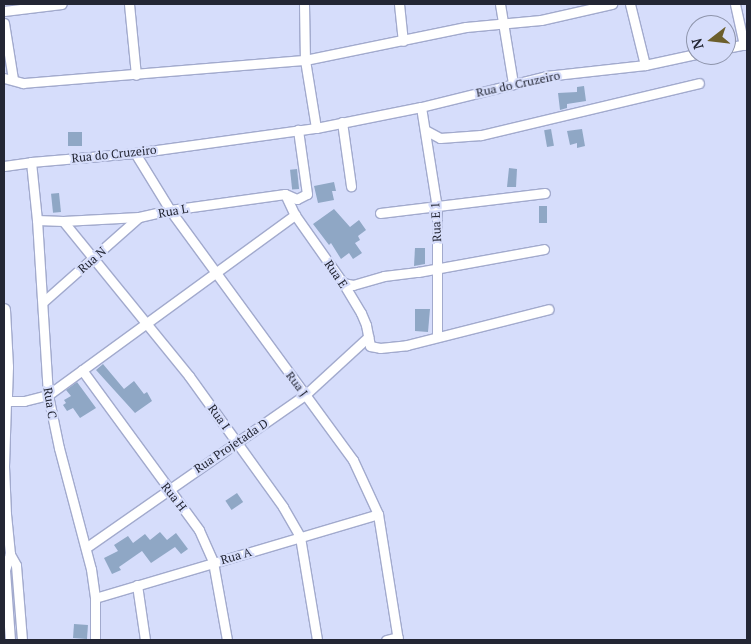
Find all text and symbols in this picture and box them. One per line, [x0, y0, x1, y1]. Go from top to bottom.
north arrow [686, 15, 736, 65]
text: N [686, 36, 708, 52]
street label: Rua do Cruzeiro [475, 68, 561, 100]
street label: Rua do Cruzeiro [71, 142, 157, 166]
street label: Rua L [157, 201, 189, 221]
street label: Rua E 1 [428, 202, 444, 242]
street label: Rua N [75, 244, 109, 276]
street label: Rua E [322, 257, 350, 291]
street label: Rua J [283, 369, 311, 399]
street label: Rua C [40, 386, 60, 420]
street label: Rua I [205, 402, 233, 432]
street label: Rua Projetada D [191, 416, 271, 476]
street label: Rua H [158, 480, 190, 514]
street label: Rua A [219, 545, 253, 567]

